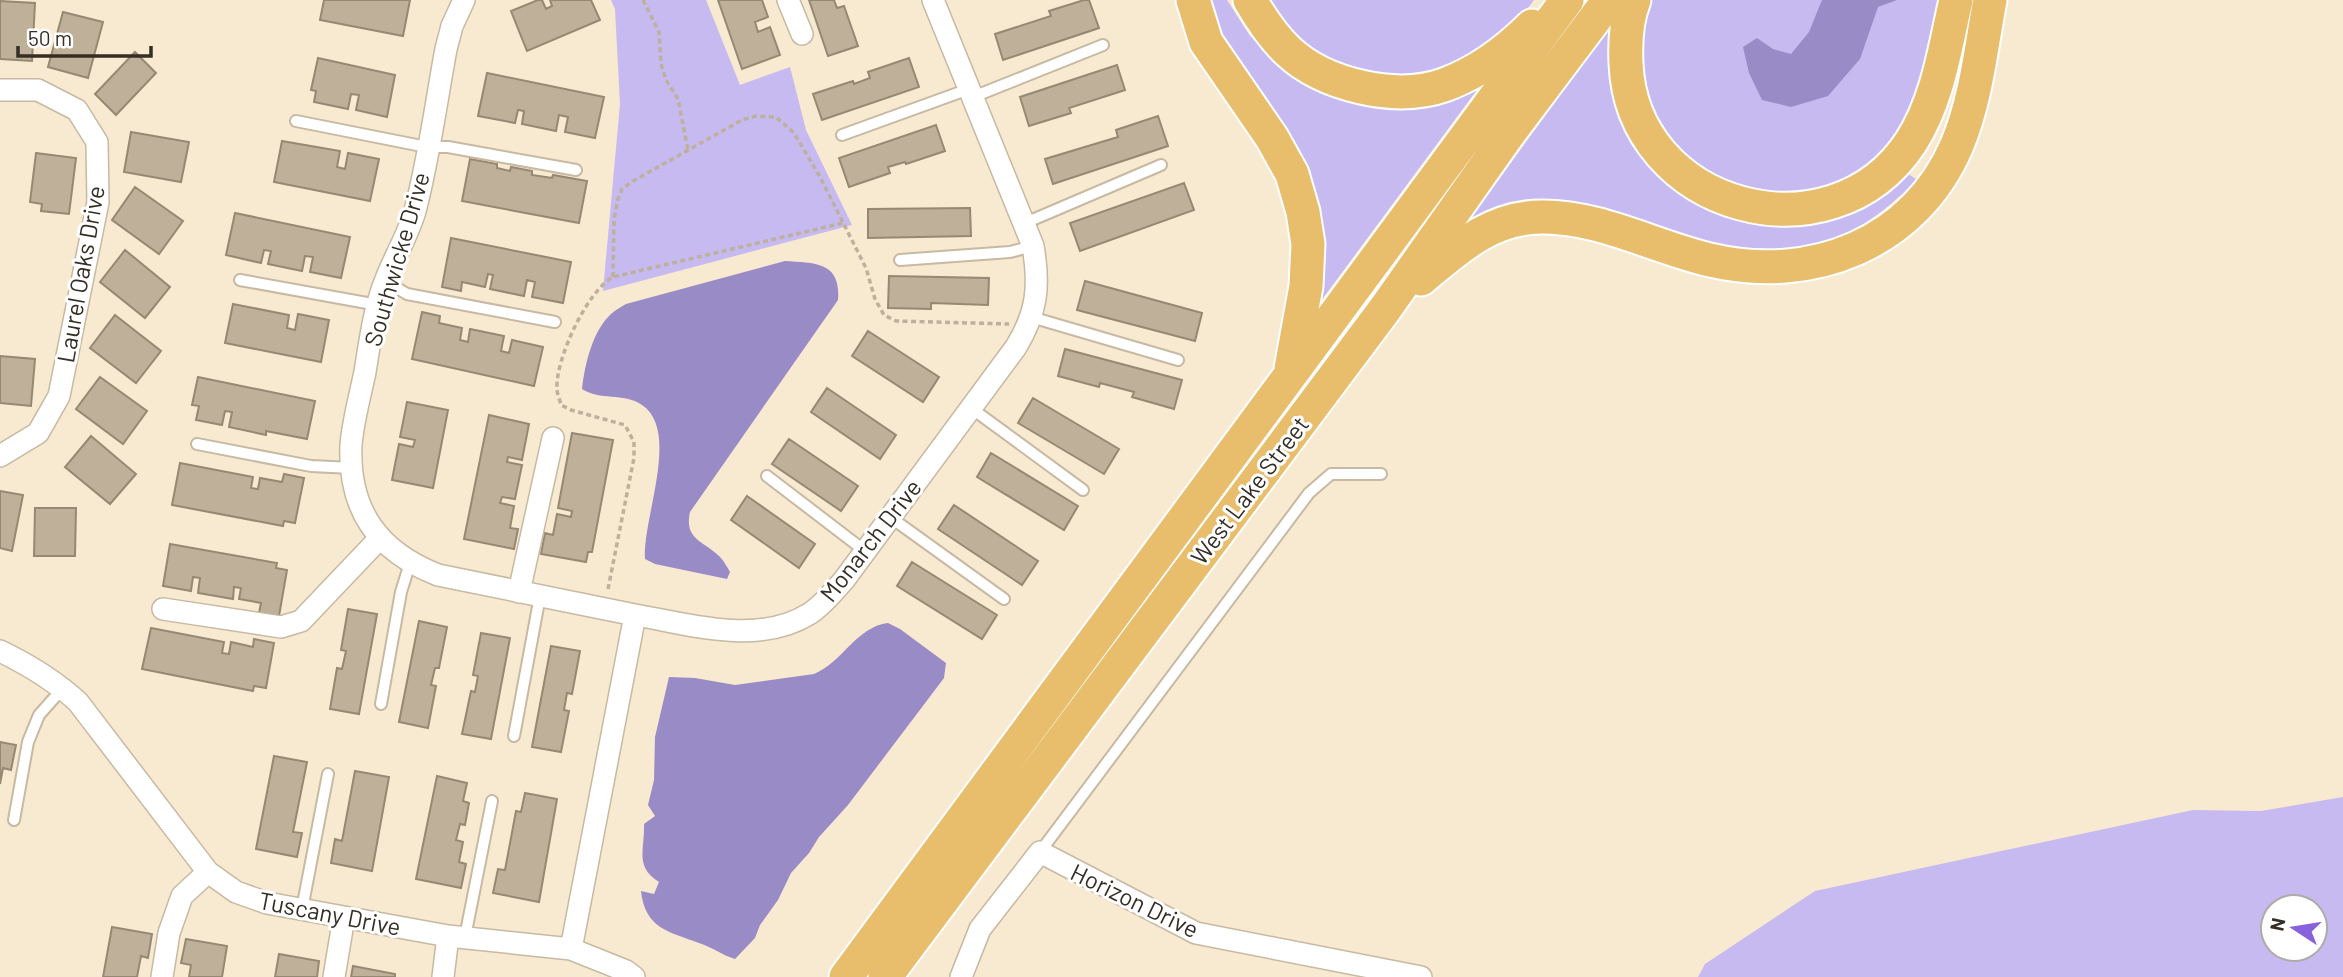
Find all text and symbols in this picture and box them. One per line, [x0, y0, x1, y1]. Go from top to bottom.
scale bar [18, 14, 150, 58]
text: 50 m [28, 25, 72, 50]
street label: Southwicke Drive [357, 169, 435, 349]
street label: Laurel Oaks Drive [50, 183, 110, 365]
street label: West Lake Street [1184, 410, 1314, 570]
street label: Monarch Drive [813, 473, 927, 607]
street label: Horizon Drive [1066, 857, 1204, 943]
street label: Tuscany Drive [257, 885, 403, 941]
north arrow [2259, 893, 2329, 963]
text: N [2264, 916, 2289, 933]

